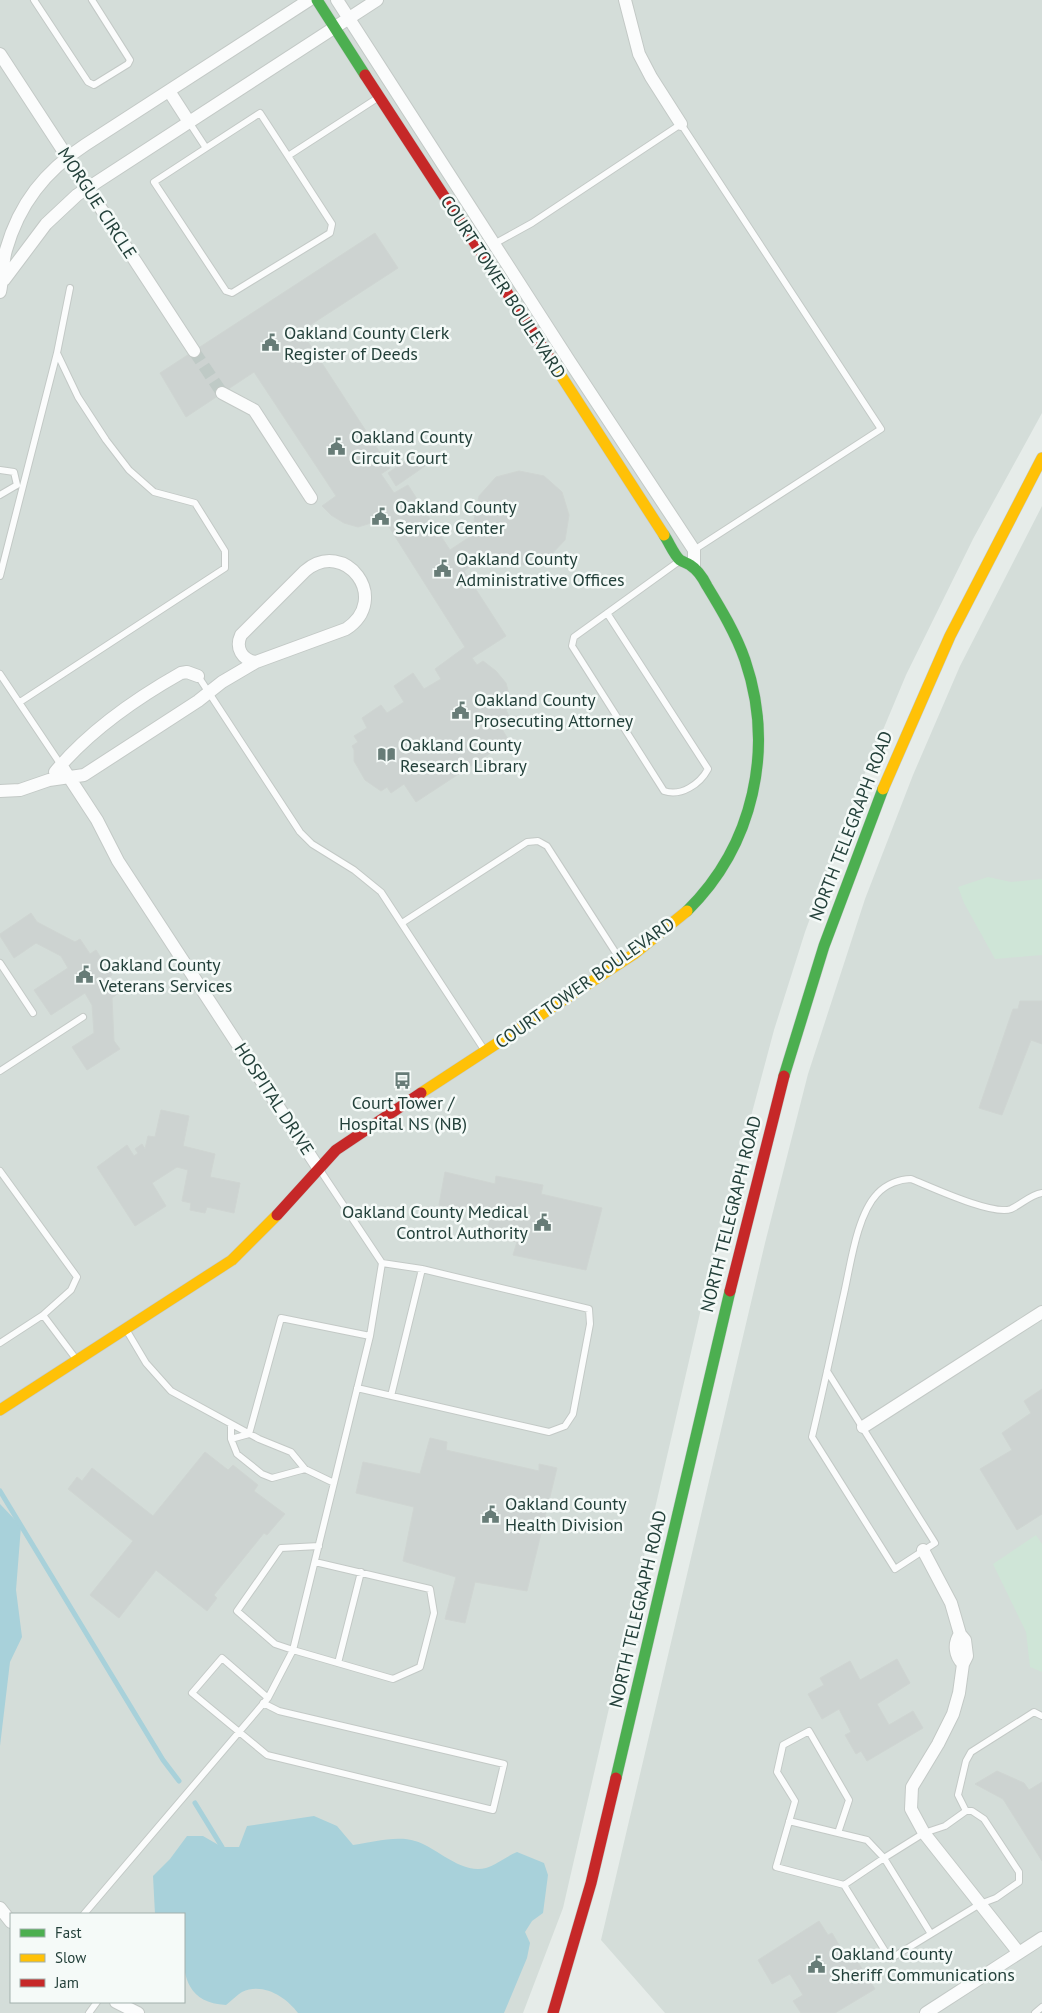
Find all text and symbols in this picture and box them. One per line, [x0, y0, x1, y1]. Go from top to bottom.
street label: MORGUE CIRCLE [53, 143, 142, 263]
street label: COURT TOWER BOULEVARD [435, 191, 571, 383]
place label: Oakland County Clerk Register of Deeds [284, 321, 450, 365]
public building icon: Oakland County Clerk Register of Deeds [260, 333, 280, 353]
place label: Oakland County Circuit Court [351, 425, 473, 469]
public building icon: Oakland County Circuit Court [327, 437, 347, 457]
place label: Oakland County Service Center [395, 495, 517, 539]
public building icon: Oakland County Service Center [371, 507, 391, 527]
place label: Oakland County Administrative Offices [456, 547, 625, 591]
public building icon: Oakland County Administrative Offices [432, 559, 452, 579]
place label: Oakland County Prosecuting Attorney [474, 688, 634, 732]
public building icon: Oakland County Prosecuting Attorney [450, 700, 470, 720]
street label: NORTH TELEGRAPH ROAD [804, 728, 897, 924]
place label: Oakland County Research Library [400, 733, 528, 777]
library icon: Oakland County Research Library [376, 745, 396, 765]
street label: COURT TOWER BOULEVARD [490, 912, 679, 1053]
place label: Oakland County Veterans Services [98, 953, 232, 997]
public building icon: Oakland County Veterans Services [75, 965, 95, 985]
street label: HOSPITAL DRIVE [230, 1038, 319, 1159]
bus stop icon: Court Tower / Hospital NS (NB) [393, 1070, 413, 1090]
place label: Court Tower / Hospital NS (NB) [339, 1091, 467, 1135]
street label: NORTH TELEGRAPH ROAD [695, 1113, 766, 1315]
place label: Oakland County Medical Control Authority [342, 1200, 529, 1244]
public building icon: Oakland County Medical Control Authority [532, 1212, 552, 1232]
place label: Oakland County Health Division [505, 1492, 627, 1536]
public building icon: Oakland County Health Division [481, 1504, 501, 1524]
street label: NORTH TELEGRAPH ROAD [604, 1508, 671, 1710]
legend [10, 1913, 185, 2003]
text: Fast [55, 1923, 82, 1942]
place label: Oakland County Sheriff Communications [831, 1942, 1015, 1986]
text: Slow [55, 1948, 86, 1967]
public building icon: Oakland County Sheriff Communications [807, 1954, 827, 1974]
text: Jam [54, 1973, 79, 1992]

